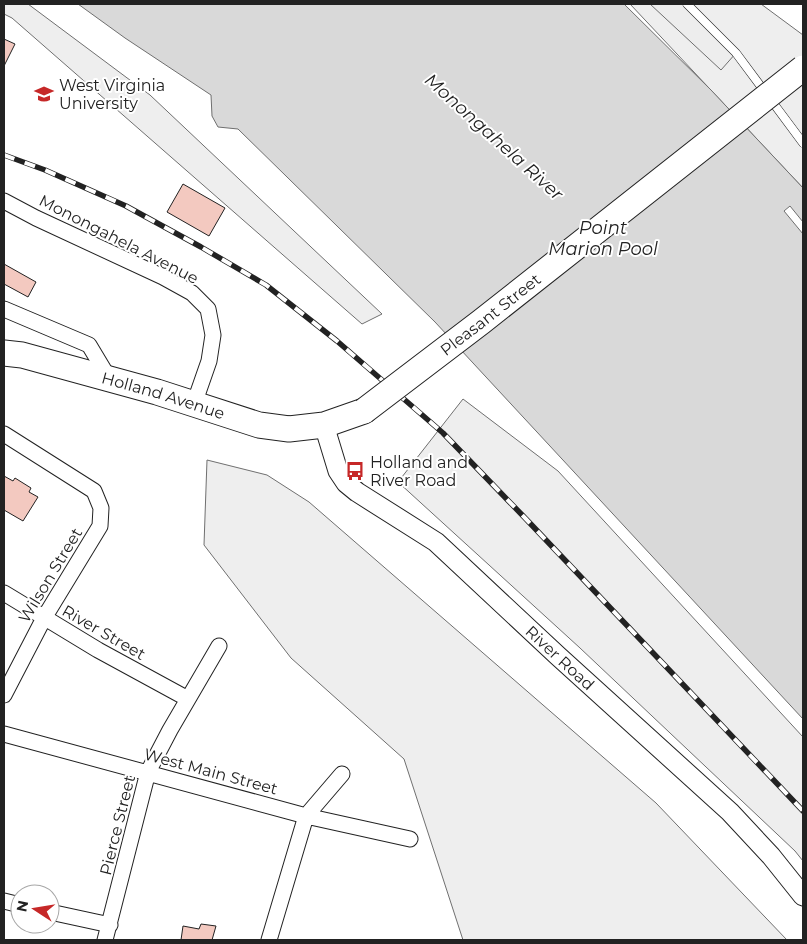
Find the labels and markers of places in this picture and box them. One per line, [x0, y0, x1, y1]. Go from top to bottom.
place label: West Virginia University [59, 76, 165, 113]
school or university icon: West Virginia University [33, 83, 55, 105]
place label: Holland and River Road [370, 453, 468, 490]
bus stop icon: Holland and River Road [344, 460, 366, 482]

